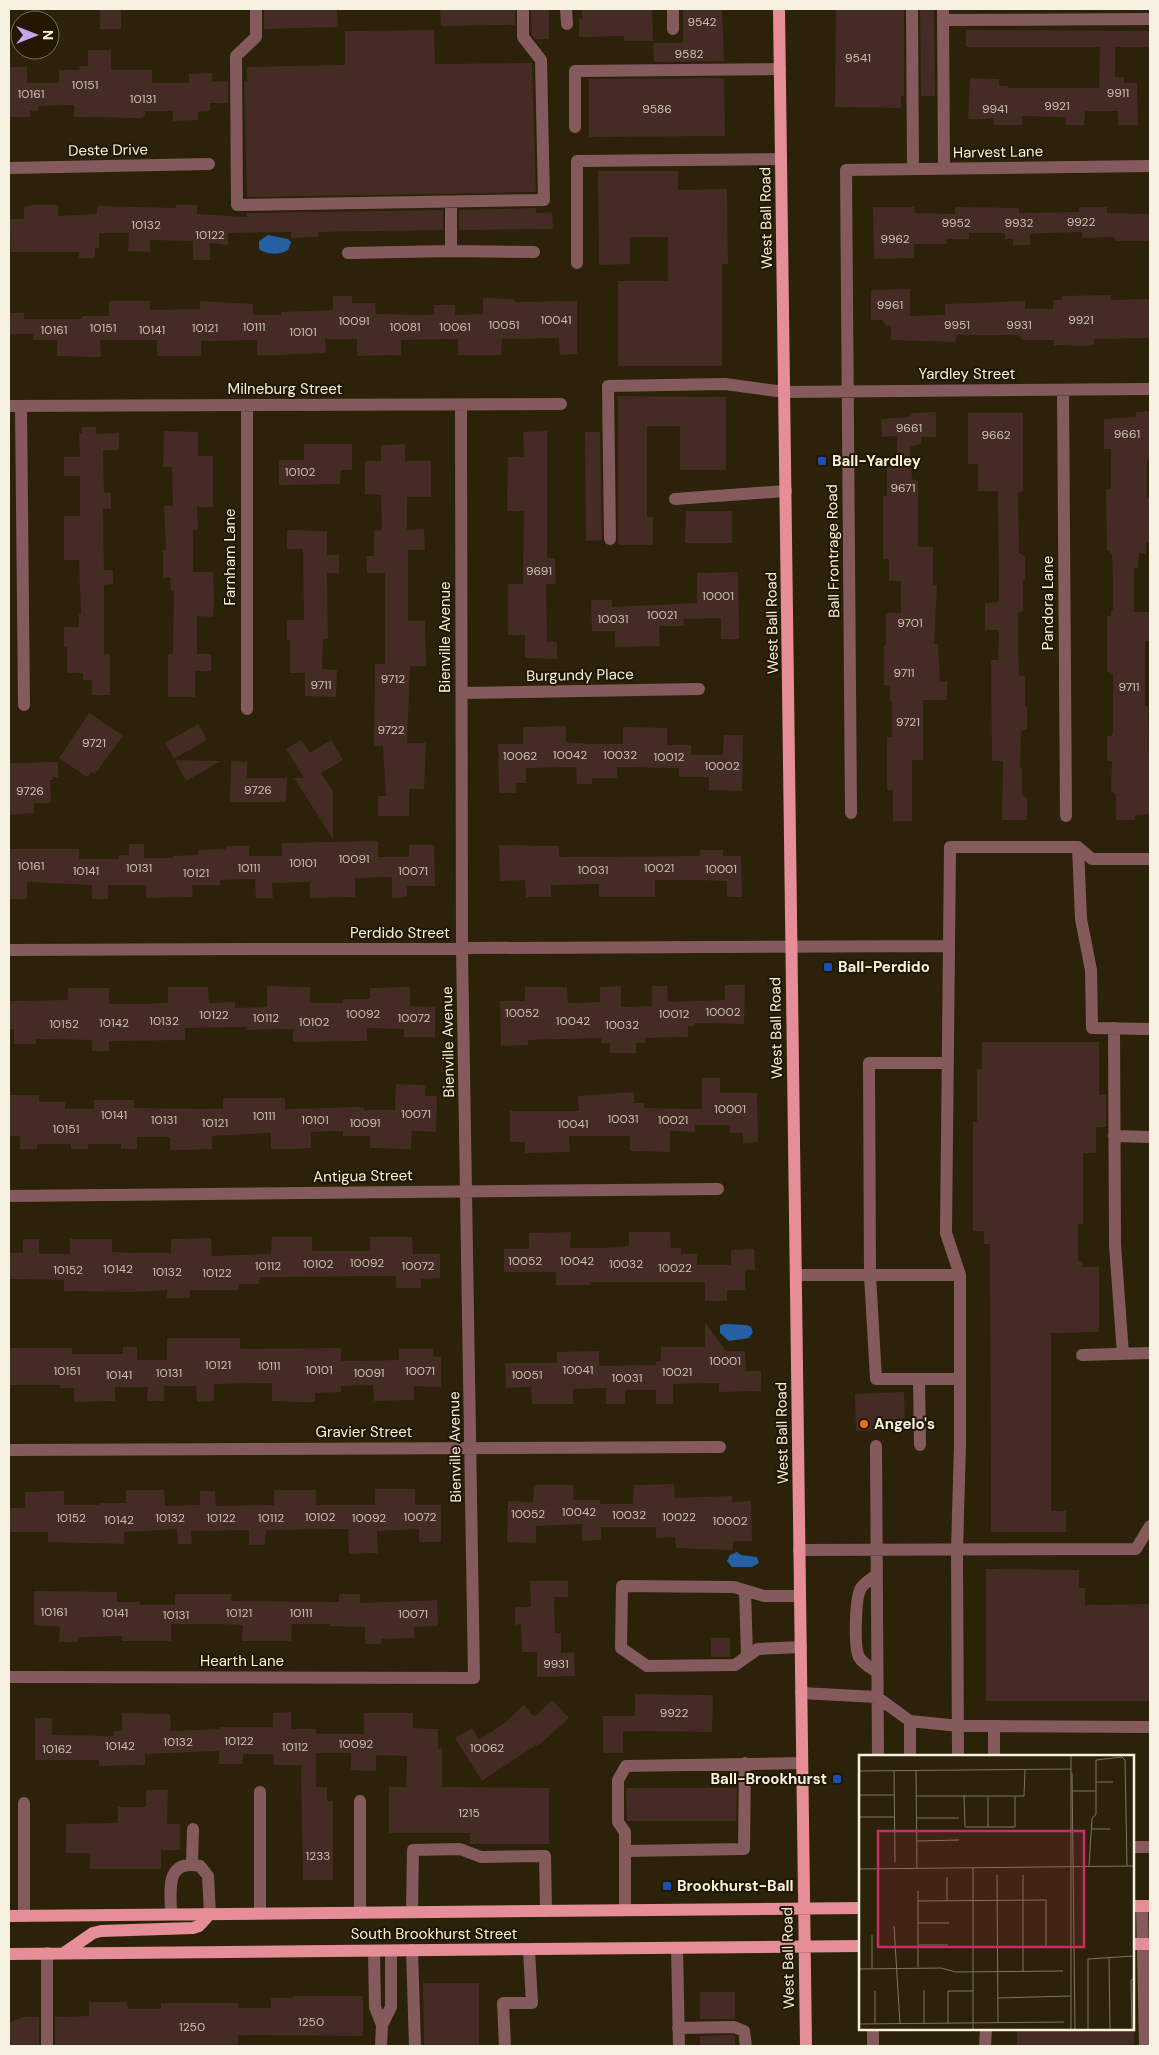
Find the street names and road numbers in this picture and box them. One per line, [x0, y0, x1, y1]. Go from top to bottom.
street label: Deste Drive [68, 139, 148, 161]
street label: Harvest Lane [953, 141, 1043, 163]
street label: West Ball Road [755, 167, 777, 269]
street label: Yardley Street [919, 364, 1016, 384]
street label: Milneburg Street [228, 379, 343, 399]
street label: Ball Frontrage Road [822, 484, 844, 618]
street label: Farnham Lane [220, 508, 240, 606]
street label: Pandora Lane [1038, 556, 1058, 650]
street label: West Ball Road [761, 572, 783, 674]
street label: Bienville Avenue [435, 581, 455, 693]
street label: Burgundy Place [526, 664, 634, 686]
street label: Perdido Street [350, 923, 450, 943]
street label: West Ball Road [765, 977, 787, 1079]
street label: Bienville Avenue [437, 986, 459, 1098]
street label: Antigua Street [313, 1165, 413, 1187]
street label: West Ball Road [771, 1382, 793, 1484]
street label: Bienville Avenue [444, 1391, 466, 1503]
street label: Gravier Street [316, 1422, 413, 1442]
street label: Hearth Lane [200, 1651, 284, 1671]
street label: West Ball Road [777, 1907, 799, 2009]
street label: South Brookhurst Street [351, 1924, 517, 1944]

